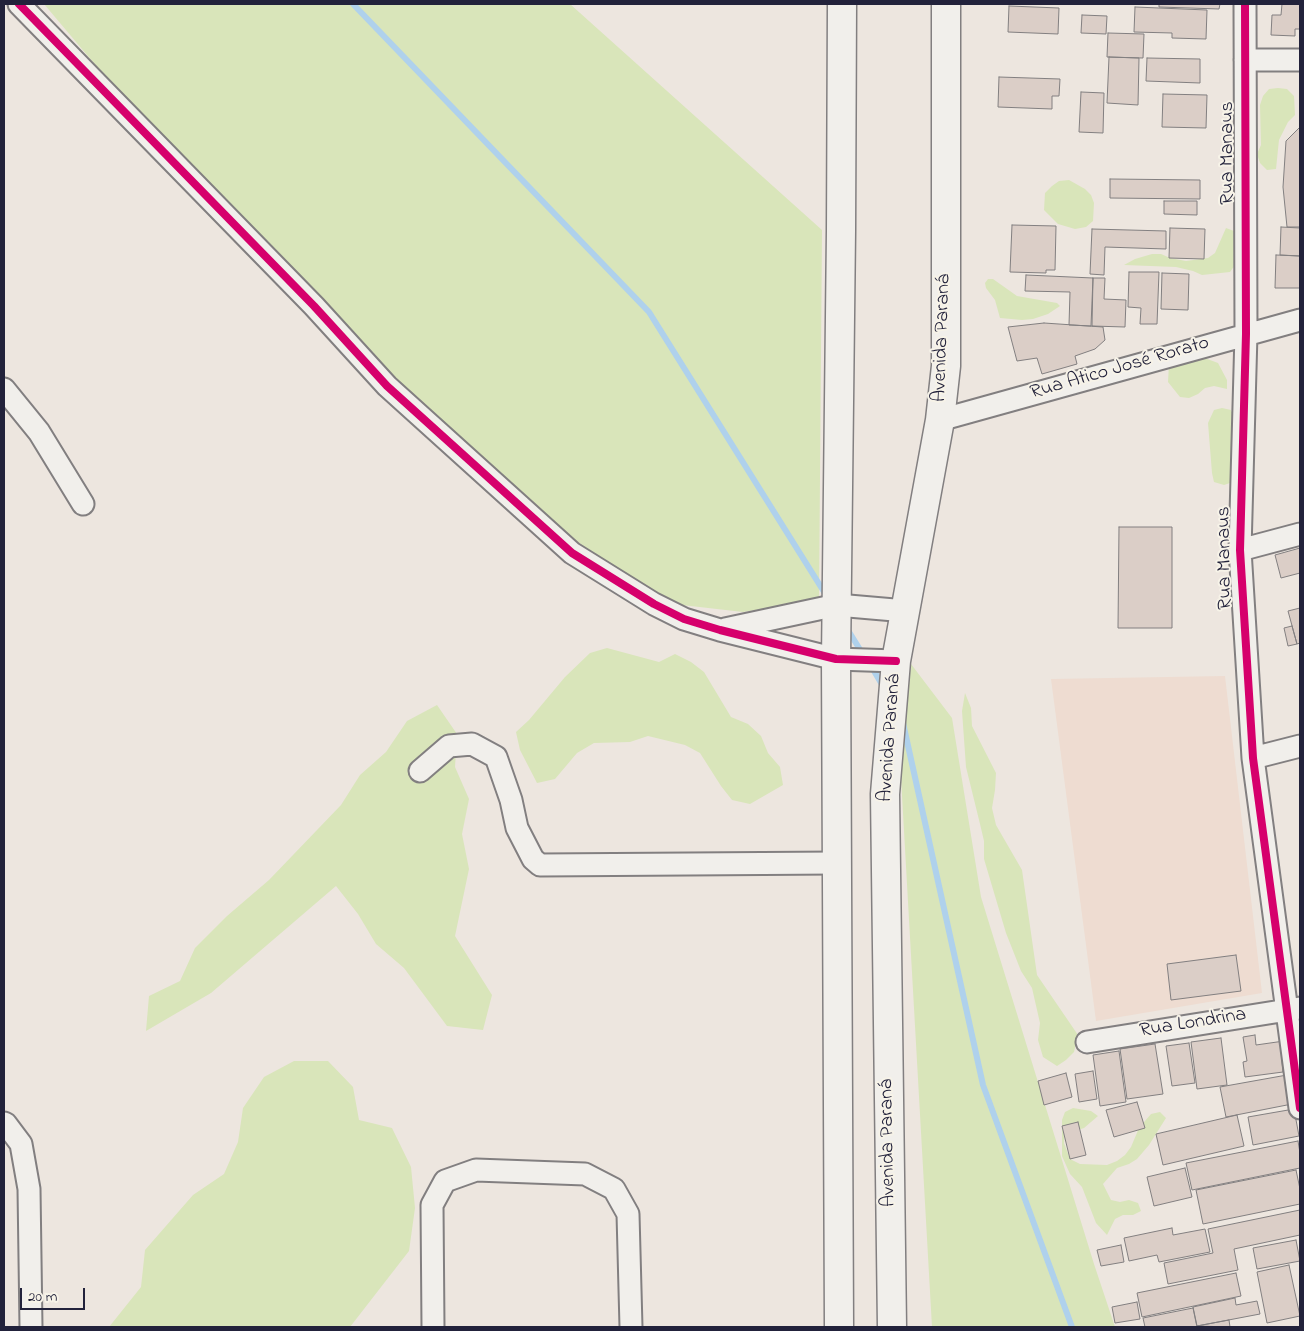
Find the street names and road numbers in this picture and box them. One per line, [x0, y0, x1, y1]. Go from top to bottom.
street label: Rua Manaus [1217, 101, 1241, 205]
street label: Avenida Paraná [929, 273, 957, 403]
street label: Rua Atico José Rorato [1028, 332, 1212, 406]
street label: Rua Manaus [1213, 506, 1239, 610]
street label: Avenida Paraná [875, 673, 907, 803]
street label: Rua Londrina [1138, 1004, 1248, 1044]
street label: Avenida Paraná [876, 1079, 902, 1207]

